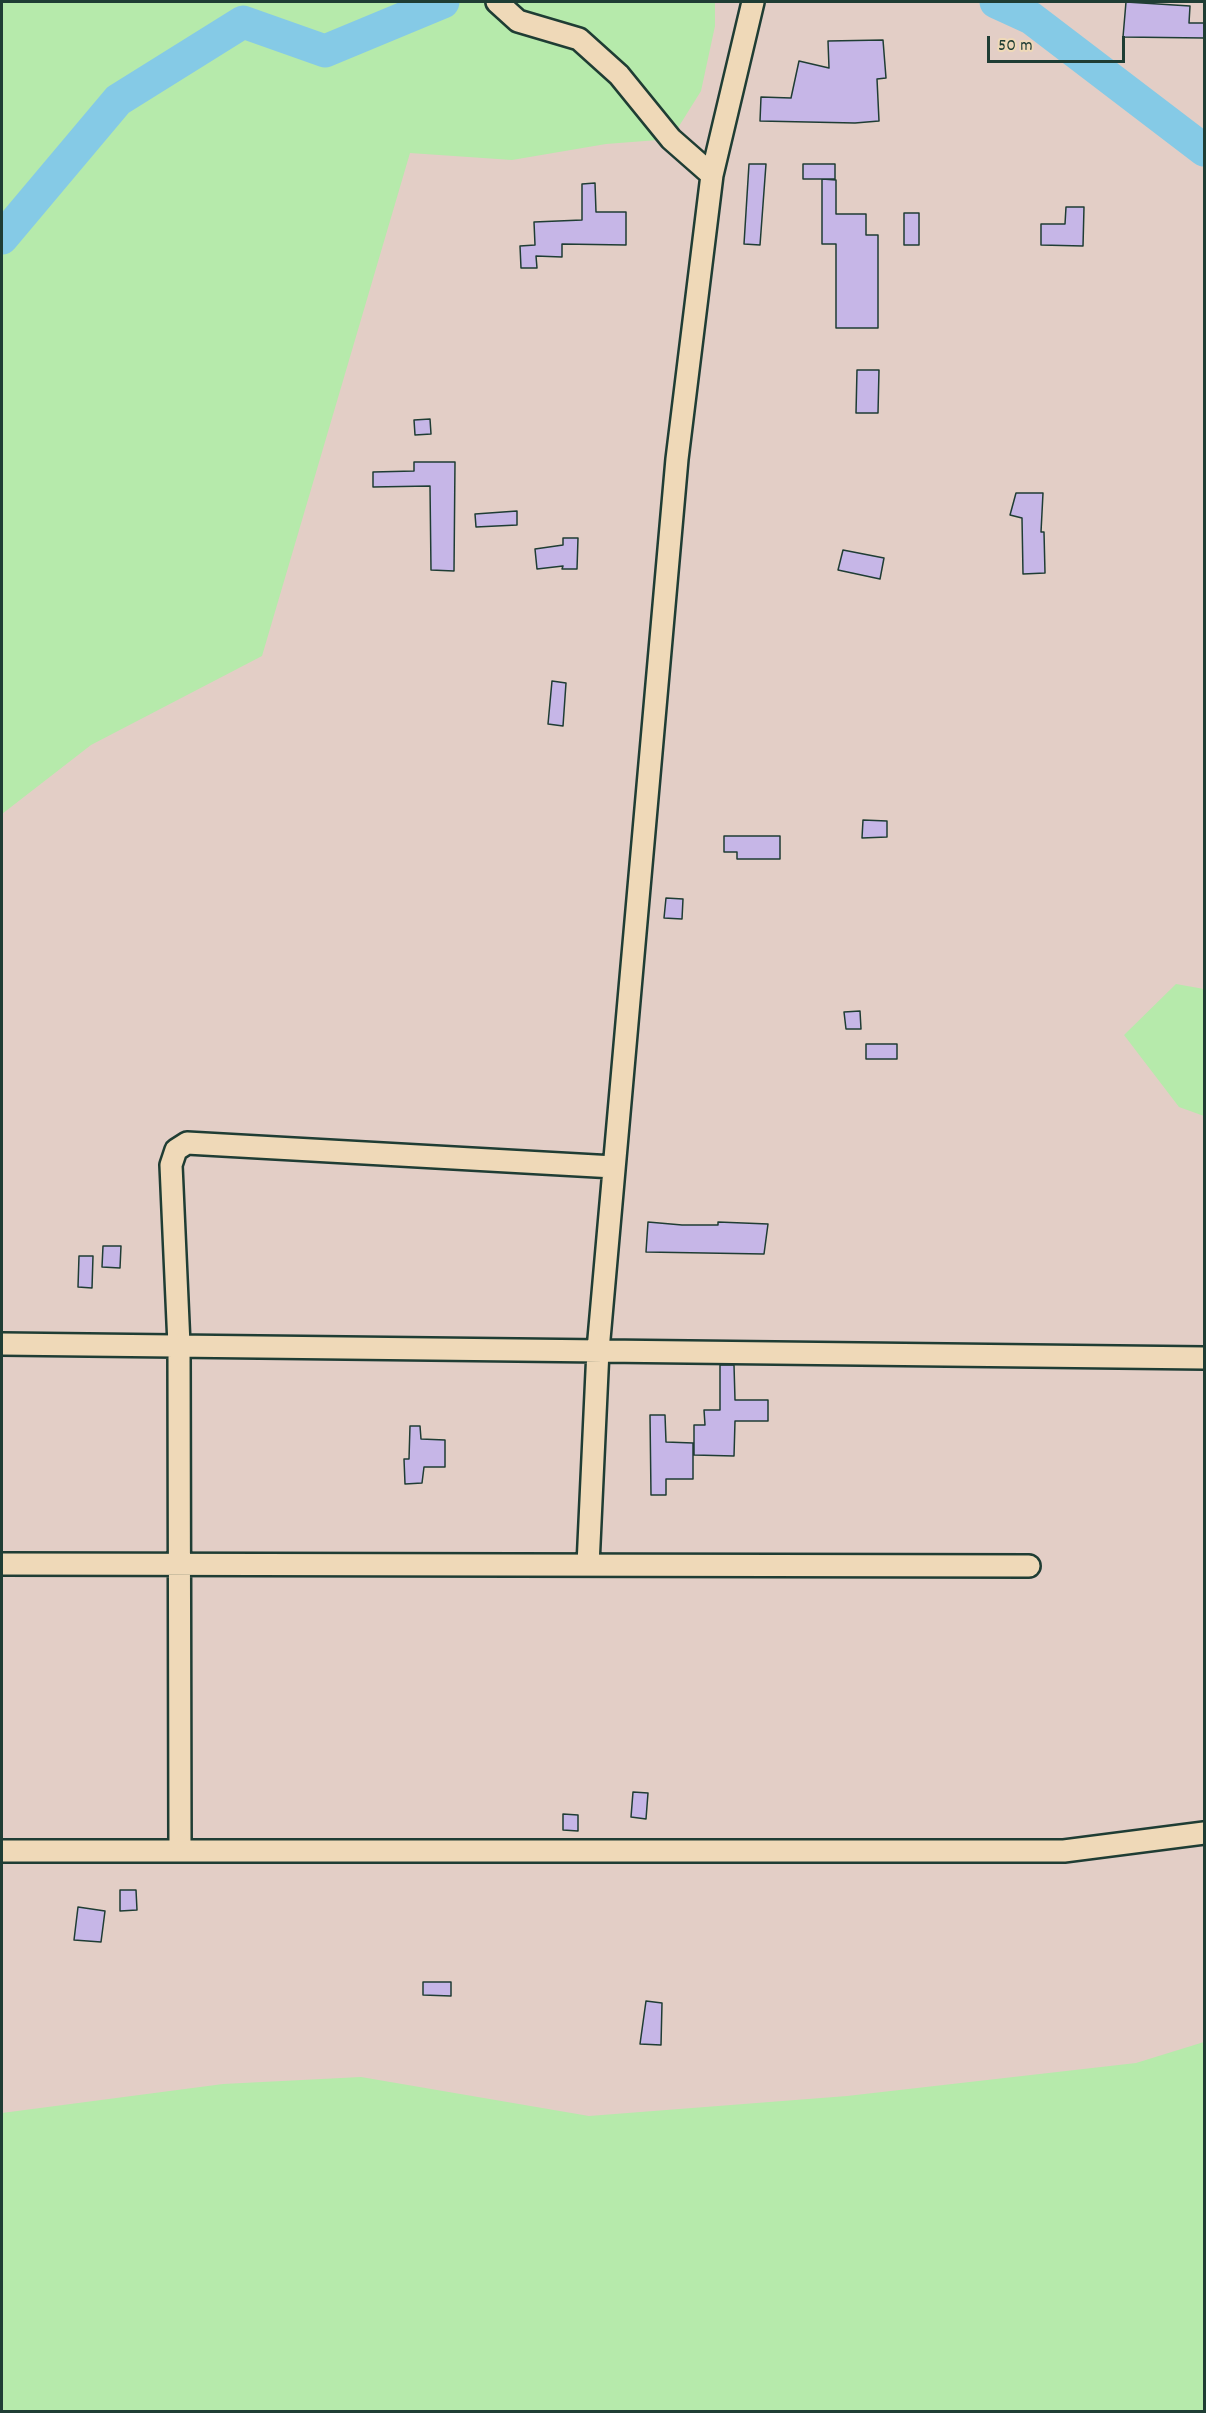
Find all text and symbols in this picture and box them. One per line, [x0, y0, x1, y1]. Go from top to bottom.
scale bar [990, 24, 1128, 62]
text: 50 m [998, 34, 1033, 59]

